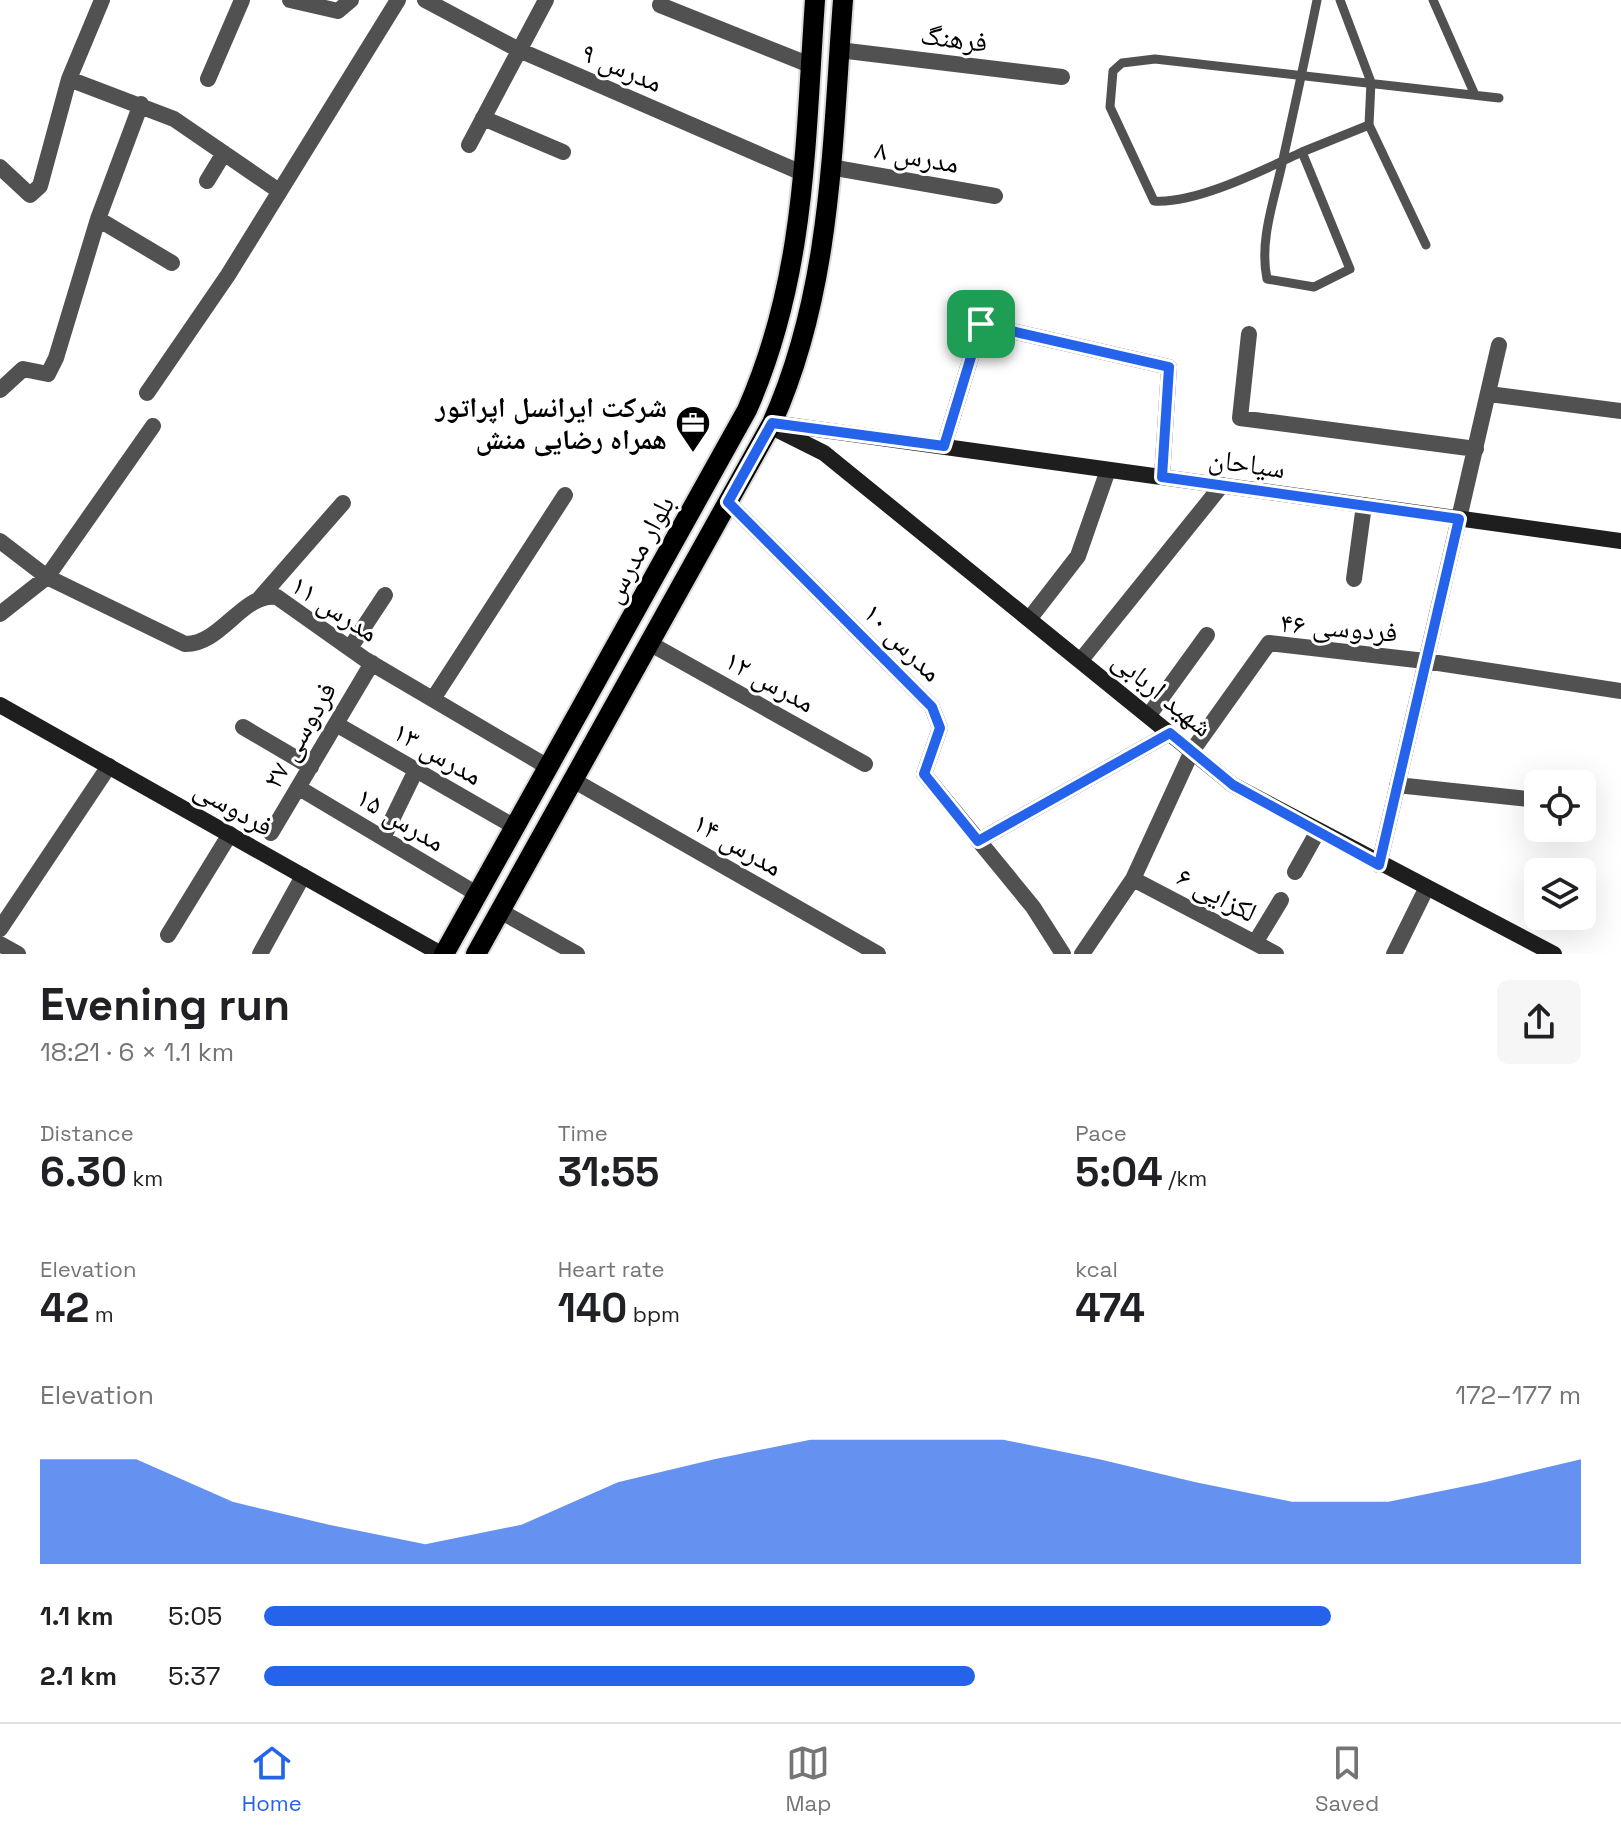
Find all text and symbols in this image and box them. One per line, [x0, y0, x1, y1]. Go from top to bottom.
street label: فرهنگ [918, 16, 990, 60]
street label: مدرس ۹ [576, 34, 668, 100]
street label: مدرس ۸ [872, 131, 962, 181]
pin [947, 290, 1015, 358]
icon: arrive [959, 302, 1003, 346]
place label: شرکت ایرانسل اپراتور همراه رضایی منش [434, 389, 667, 457]
office icon: شرکت ایرانسل اپراتور همراه رضایی منش [674, 404, 712, 454]
street label: سیاحان [1206, 440, 1288, 486]
street label: بلوار مدرس [594, 489, 682, 609]
street label: مدرس ۱۱ [284, 566, 386, 650]
street label: مدرس ۱۰ [856, 595, 950, 689]
street label: فردوسی ۴۶ [1279, 604, 1399, 650]
street label: مدرس ۱۲ [719, 642, 821, 720]
street label: شهید اربابی [1105, 642, 1221, 744]
street label: فردوسی ۲۷ [254, 675, 344, 795]
street label: مدرس ۱۳ [387, 713, 489, 793]
street label: فردوسی [188, 770, 280, 844]
map controls [1524, 770, 1596, 930]
button: locate [1524, 770, 1596, 842]
street label: مدرس ۱۵ [350, 778, 452, 860]
street label: مدرس ۱۴ [687, 804, 789, 884]
street label: لکزایی ۶ [1171, 858, 1263, 930]
button: layers [1524, 858, 1596, 930]
text: Evening run [40, 977, 290, 1033]
button: share [1497, 980, 1581, 1064]
text: 18:21 · 6 × 1.1 km [40, 1035, 234, 1069]
text: Distance [40, 1119, 134, 1147]
text: Time [558, 1119, 608, 1147]
text: Pace [1075, 1119, 1127, 1147]
text: 6.30 [40, 1147, 127, 1198]
text: 31:55 [558, 1147, 659, 1198]
text: 5:04 [1075, 1147, 1163, 1198]
text: km [127, 1164, 163, 1192]
text: /km [1163, 1164, 1207, 1192]
text: Elevation [40, 1255, 136, 1283]
text: Heart rate [558, 1255, 664, 1283]
text: kcal [1075, 1255, 1118, 1283]
text: 42 [40, 1283, 89, 1334]
text: 140 [558, 1283, 627, 1334]
text: 474 [1075, 1283, 1145, 1334]
text: m [89, 1300, 114, 1328]
text: bpm [627, 1300, 680, 1328]
text: Elevation [40, 1378, 154, 1412]
text: 172–177 m [1455, 1378, 1581, 1412]
text: 1.1 km [40, 1599, 113, 1633]
text: 5:05 [168, 1599, 222, 1633]
text: 2.1 km [40, 1659, 117, 1693]
text: 5:37 [168, 1659, 221, 1693]
tab: Home [242, 1741, 302, 1817]
tab: Map [785, 1741, 831, 1817]
tab: Saved [1315, 1741, 1379, 1817]

